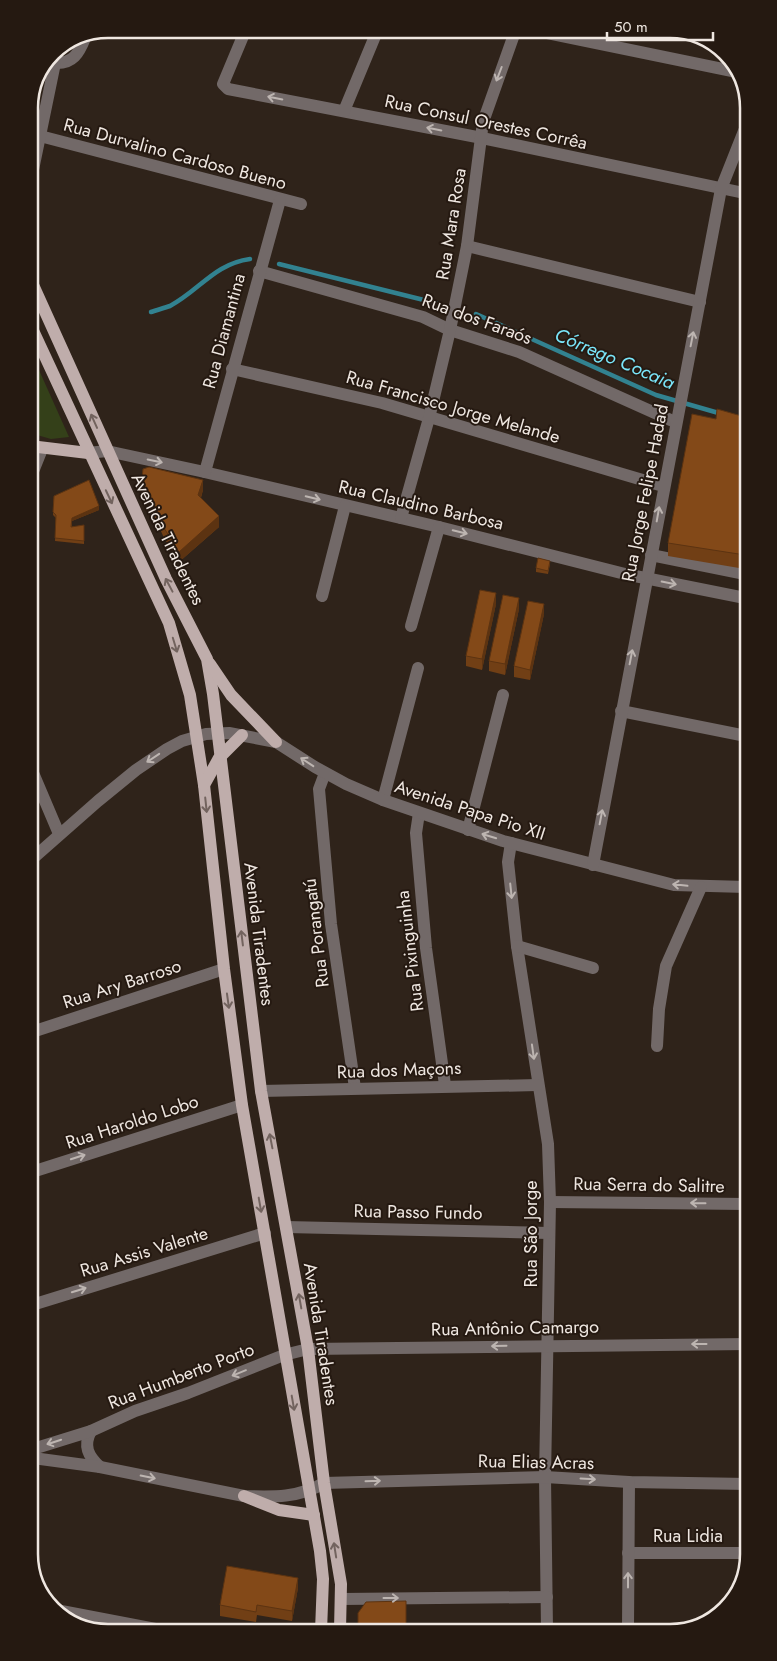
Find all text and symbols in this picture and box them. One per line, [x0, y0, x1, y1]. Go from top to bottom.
scale bar [607, 10, 713, 42]
text: 50 m [614, 16, 648, 38]
one-way arrow [494, 66, 503, 82]
street label: Rua Consul Orestes Corrêa [382, 88, 590, 156]
one-way arrow [267, 93, 283, 103]
street label: Rua Durvalino Cardoso Bueno [61, 112, 290, 196]
one-way arrow [427, 124, 443, 133]
street label: Rua Mara Rosa [429, 166, 473, 282]
street label: Rua Diamantina [196, 270, 252, 392]
street label: Rua dos Faraós [418, 287, 536, 351]
water label: Córrego Cocaia [551, 321, 680, 396]
one-way arrow [688, 331, 697, 347]
street label: Rua Francisco Jorge Melande [343, 364, 563, 450]
street label: Rua Jorge Felipe Hadad [615, 402, 675, 584]
one-way arrow [88, 414, 98, 429]
one-way arrow [146, 457, 162, 466]
street label: Avenida Tiradentes [125, 469, 211, 609]
street label: Rua Claudino Barbosa [336, 473, 506, 537]
one-way arrow [105, 489, 114, 504]
one-way arrow [305, 494, 321, 503]
one-way arrow [654, 506, 664, 522]
one-way arrow [452, 528, 468, 537]
one-way arrow [163, 578, 173, 592]
one-way arrow [661, 579, 677, 589]
one-way arrow [171, 637, 181, 653]
one-way arrow [627, 650, 637, 666]
one-way arrow [146, 753, 160, 763]
one-way arrow [300, 757, 314, 767]
street label: Avenida Papa Pio XII [391, 773, 549, 847]
one-way arrow [201, 796, 211, 812]
one-way arrow [597, 810, 607, 826]
one-way arrow [481, 831, 497, 841]
street label: Avenida Tiradentes [237, 861, 281, 1007]
street label: Rua Porangatú [296, 877, 336, 989]
one-way arrow [672, 880, 688, 890]
one-way arrow [506, 883, 516, 899]
street label: Rua Pixinguinha [390, 889, 430, 1013]
one-way arrow [237, 930, 247, 946]
street label: Rua Ary Barroso [59, 953, 185, 1015]
one-way arrow [223, 993, 233, 1009]
one-way arrow [528, 1044, 538, 1060]
street label: Rua dos Maçons [336, 1055, 462, 1085]
street label: Rua Haroldo Lobo [62, 1088, 202, 1156]
one-way arrow [265, 1134, 275, 1150]
one-way arrow [70, 1152, 85, 1161]
street label: Rua Serra do Salitre [573, 1171, 725, 1199]
street label: Rua São Jorge [518, 1181, 544, 1288]
one-way arrow [256, 1196, 266, 1212]
street label: Rua Passo Fundo [353, 1198, 483, 1226]
one-way arrow [691, 1198, 707, 1208]
street label: Rua Assis Valente [77, 1220, 211, 1284]
street label: Avenida Tiradentes [297, 1261, 345, 1407]
one-way arrow [70, 1285, 86, 1295]
one-way arrow [294, 1294, 304, 1310]
street label: Rua Antônio Camargo [431, 1314, 599, 1342]
street label: Rua Humberto Porto [104, 1336, 258, 1416]
one-way arrow [691, 1339, 708, 1349]
one-way arrow [492, 1341, 508, 1351]
one-way arrow [232, 1368, 247, 1378]
one-way arrow [288, 1394, 298, 1410]
one-way arrow [47, 1438, 63, 1448]
street label: Rua Elias Acras [478, 1448, 594, 1476]
one-way arrow [139, 1473, 155, 1482]
one-way arrow [580, 1475, 596, 1484]
one-way arrow [365, 1477, 381, 1486]
street label: Rua Lidia [653, 1523, 723, 1549]
one-way arrow [330, 1543, 340, 1559]
one-way arrow [623, 1572, 633, 1588]
one-way arrow [382, 1593, 398, 1603]

